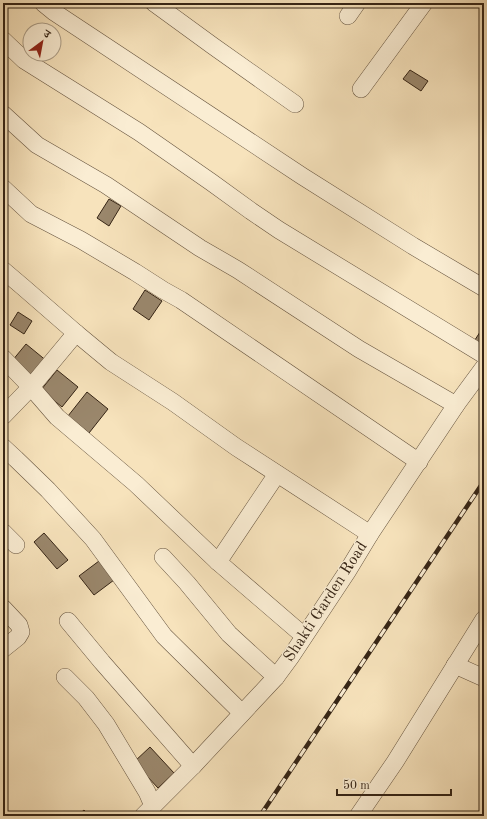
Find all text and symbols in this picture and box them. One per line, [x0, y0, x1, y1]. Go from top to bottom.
north arrow [22, 22, 62, 62]
text: उ [40, 28, 53, 42]
street label: Shakti Garden Road [281, 539, 371, 665]
scale bar [337, 771, 451, 797]
text: 50 m [343, 779, 370, 792]

